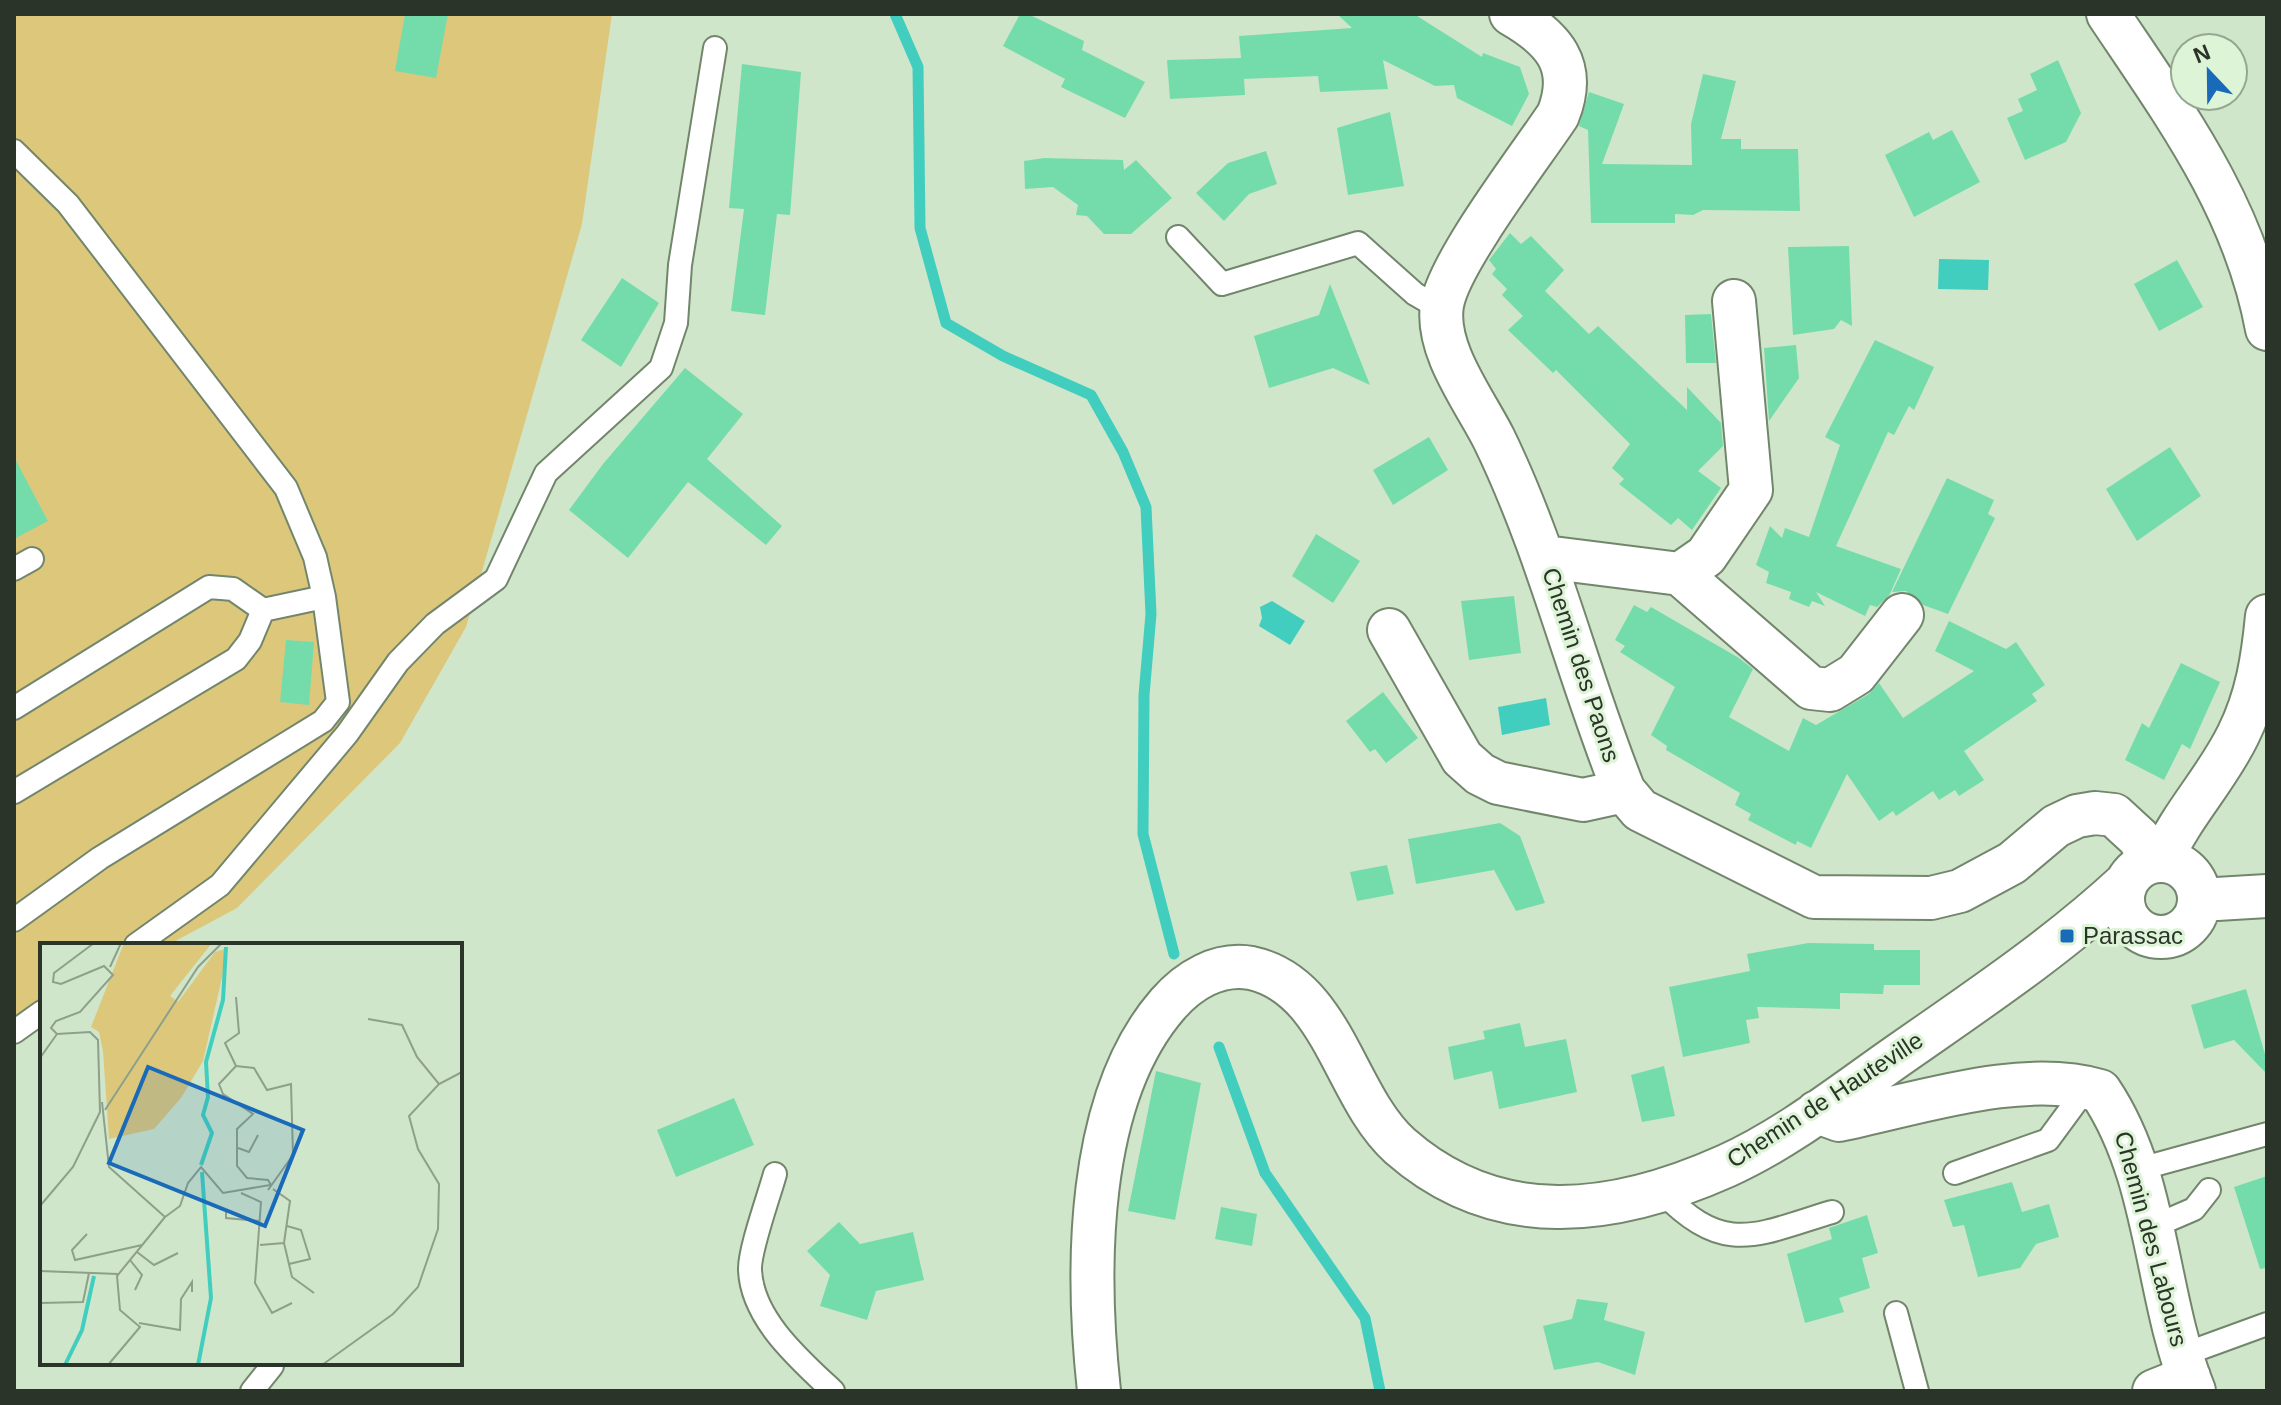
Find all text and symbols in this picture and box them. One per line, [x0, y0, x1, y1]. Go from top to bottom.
north arrow [2169, 32, 2249, 112]
text: N [2190, 39, 2214, 68]
street label: Chemin des Paons [1537, 564, 1626, 765]
place label: Parassac [2083, 922, 2183, 949]
marker: Parassac [2058, 927, 2076, 945]
inset map [40, 943, 462, 1365]
street label: Chemin de Hauteville [1722, 1026, 1928, 1173]
street label: Chemin des Labours [2110, 1128, 2193, 1349]

